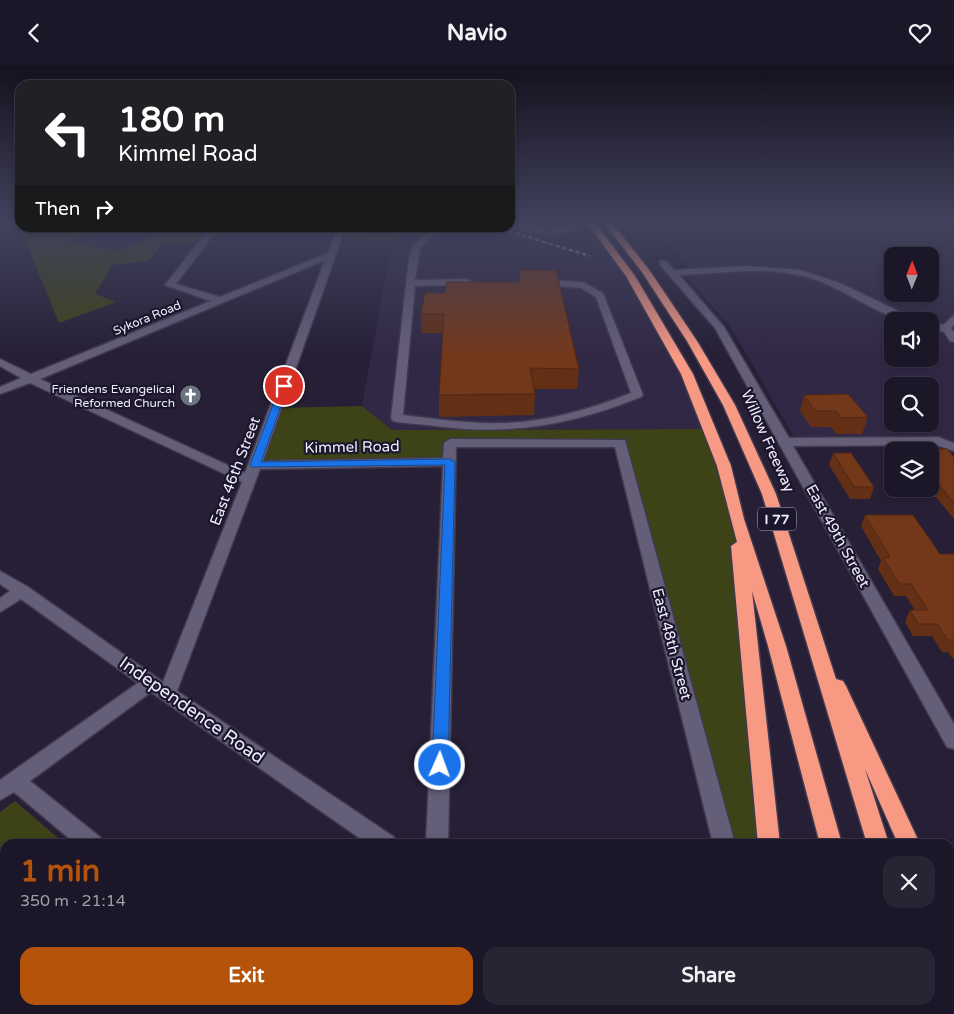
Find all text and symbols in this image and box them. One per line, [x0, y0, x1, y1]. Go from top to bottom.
icon: back [20, 19, 48, 47]
icon: heart [906, 19, 934, 47]
text: Navio [447, 20, 507, 46]
text: 180 m [118, 99, 225, 141]
icon: left [35, 100, 100, 165]
text: Kimmel Road [118, 141, 258, 167]
icon: right [90, 195, 118, 223]
text: Then [35, 198, 80, 220]
north arrow [884, 247, 939, 303]
map controls [884, 247, 939, 497]
street label: Sykora Road [111, 298, 183, 338]
button: sound [884, 312, 939, 367]
pin [263, 365, 305, 407]
icon: arrive [270, 372, 298, 400]
button: search [884, 377, 939, 432]
place label: Friendens Evangelical Reformed Church [52, 382, 175, 410]
church icon: Friendens Evangelical Reformed Church [179, 384, 203, 408]
street label: Willow Freeway [737, 387, 799, 495]
street label: East 46th Street [206, 414, 264, 528]
street label: Kimmel Road [304, 437, 400, 457]
button: layers [884, 442, 939, 497]
street label: East 49th Street [802, 481, 874, 591]
road number: I 77 [758, 507, 796, 531]
street label: East 48th Street [648, 586, 696, 702]
street label: Independence Road [115, 652, 269, 768]
position arrow [413, 738, 465, 790]
text: 1 min [20, 853, 100, 890]
button: close [883, 856, 935, 908]
text: 350 m · 21:14 [20, 891, 126, 911]
button: Exit [20, 947, 473, 1005]
button: Share [483, 947, 935, 1005]

